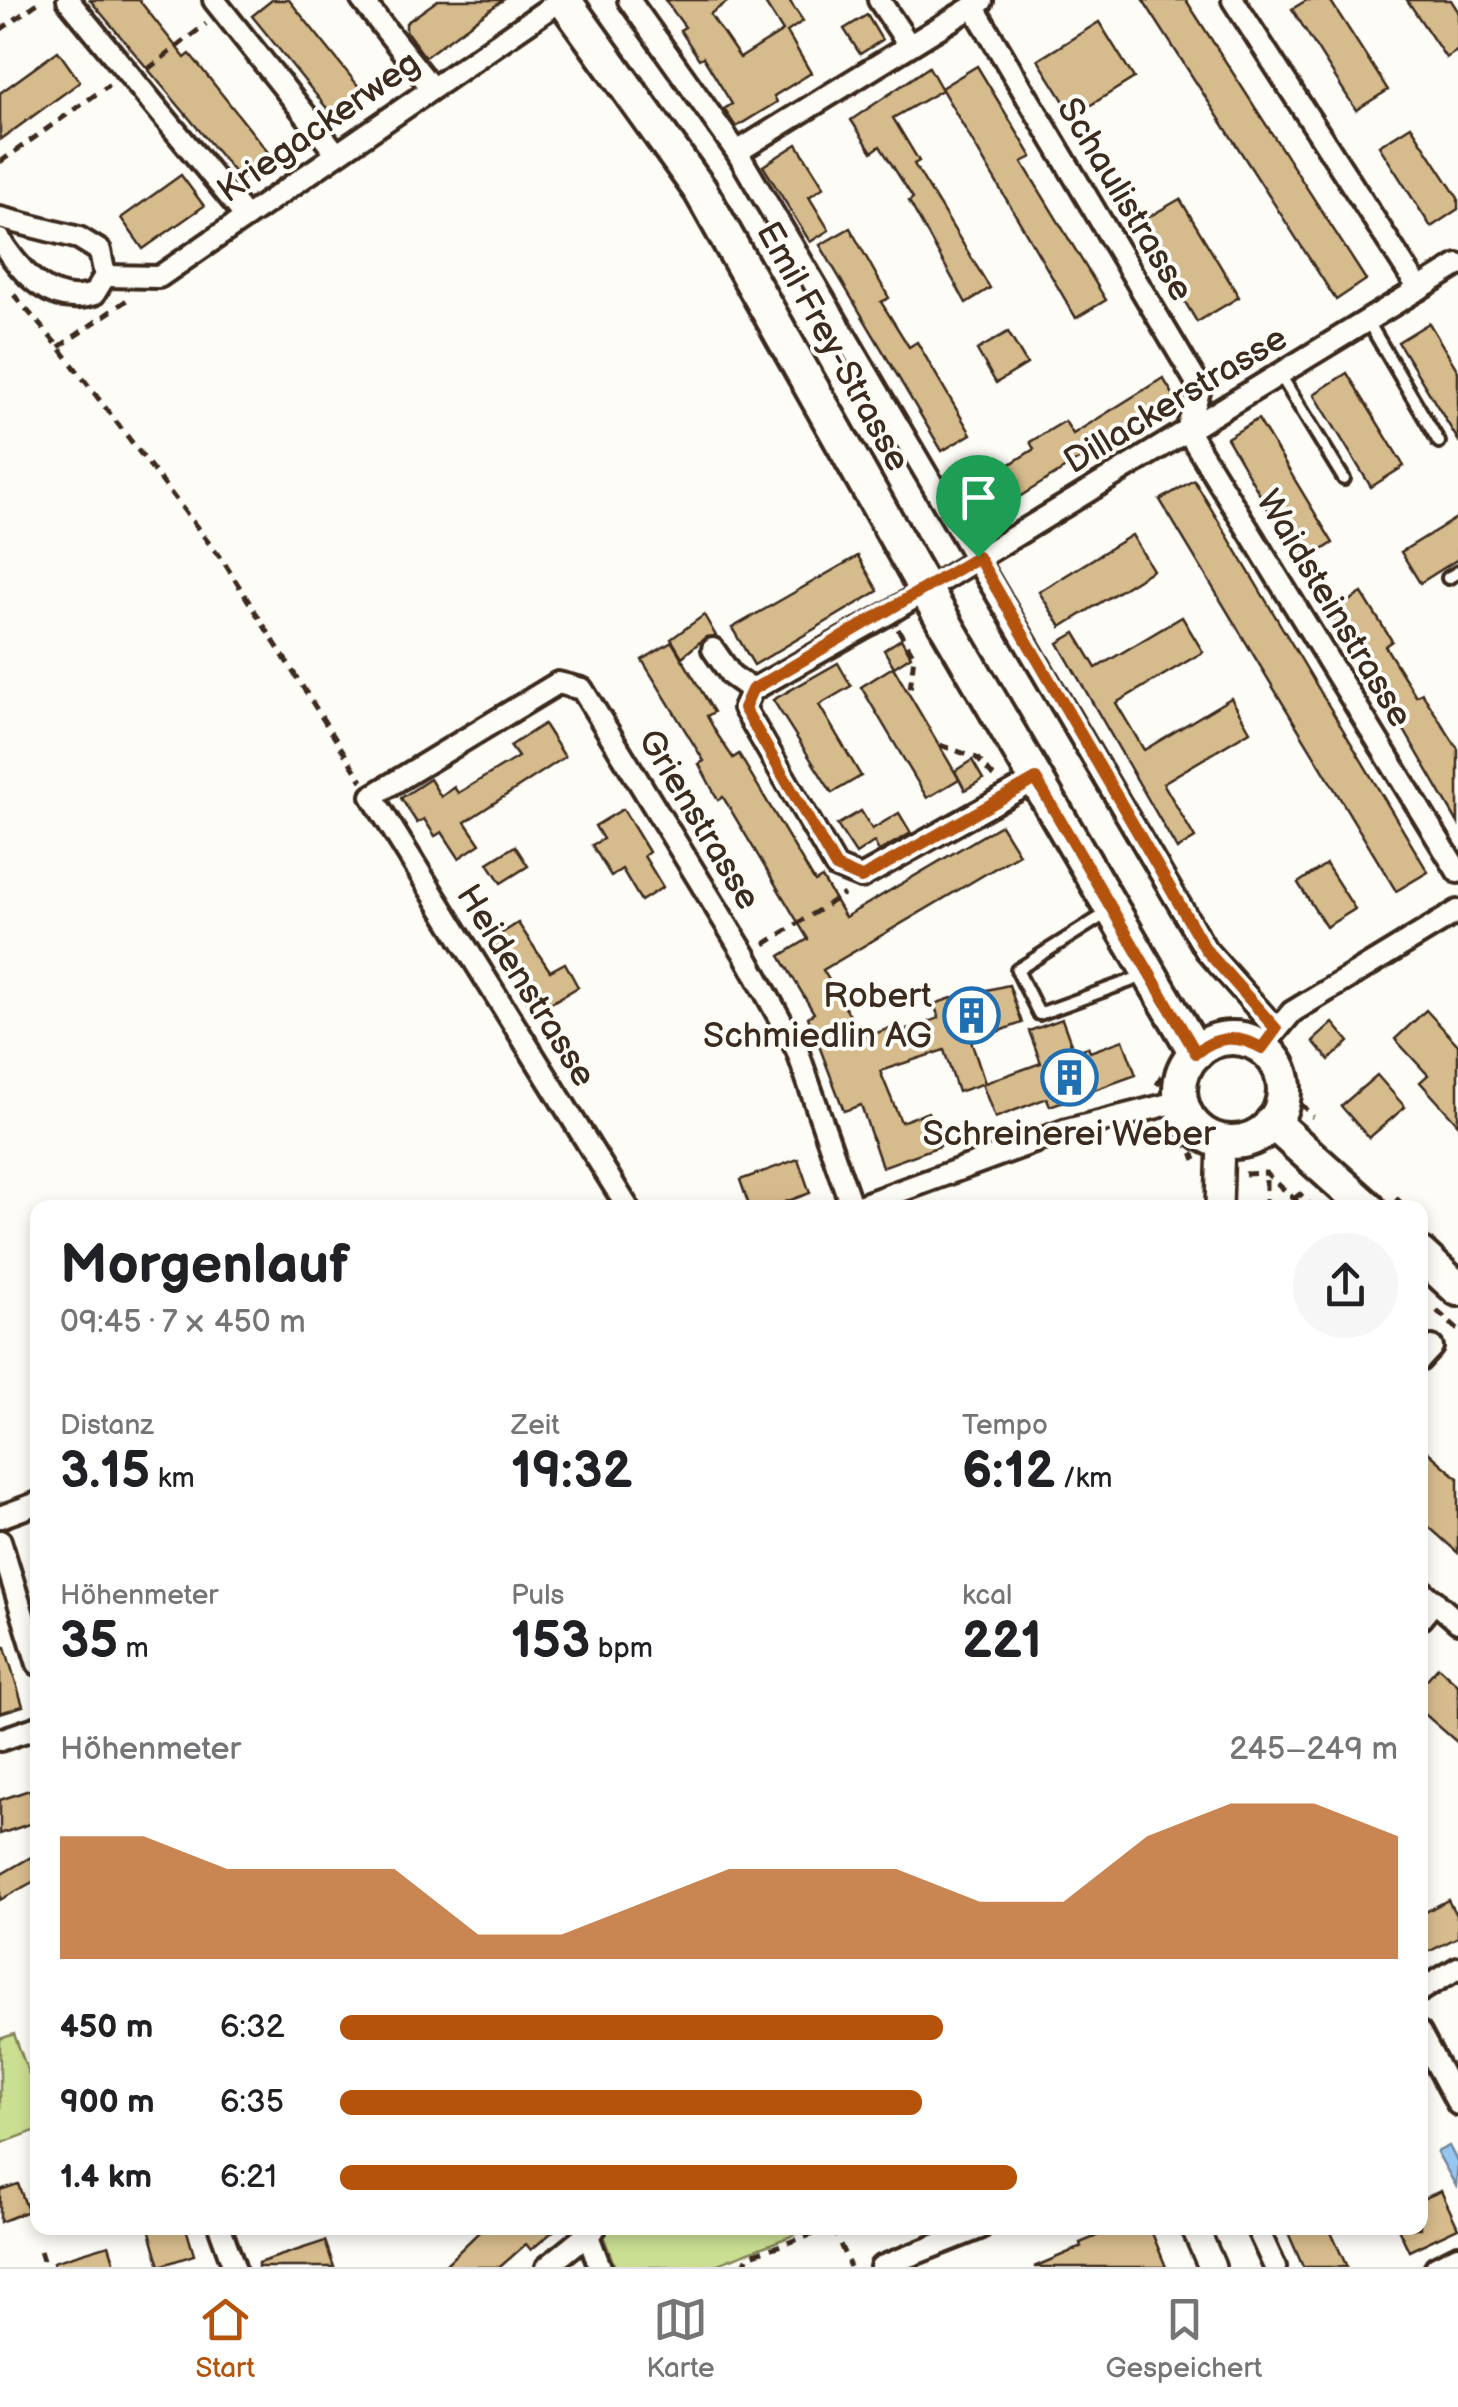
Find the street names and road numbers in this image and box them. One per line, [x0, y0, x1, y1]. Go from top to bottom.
street label: Kriegackerweg [209, 42, 428, 213]
street label: Schaulistrasse [1047, 90, 1202, 309]
street label: Emil Frey-Strasse [746, 215, 919, 479]
street label: Dillackerstrasse [1056, 317, 1295, 484]
street label: Waidsteinstrasse [1246, 482, 1421, 735]
street label: Grienstrasse [628, 722, 769, 918]
street label: Heidenstrasse [446, 877, 605, 1095]

